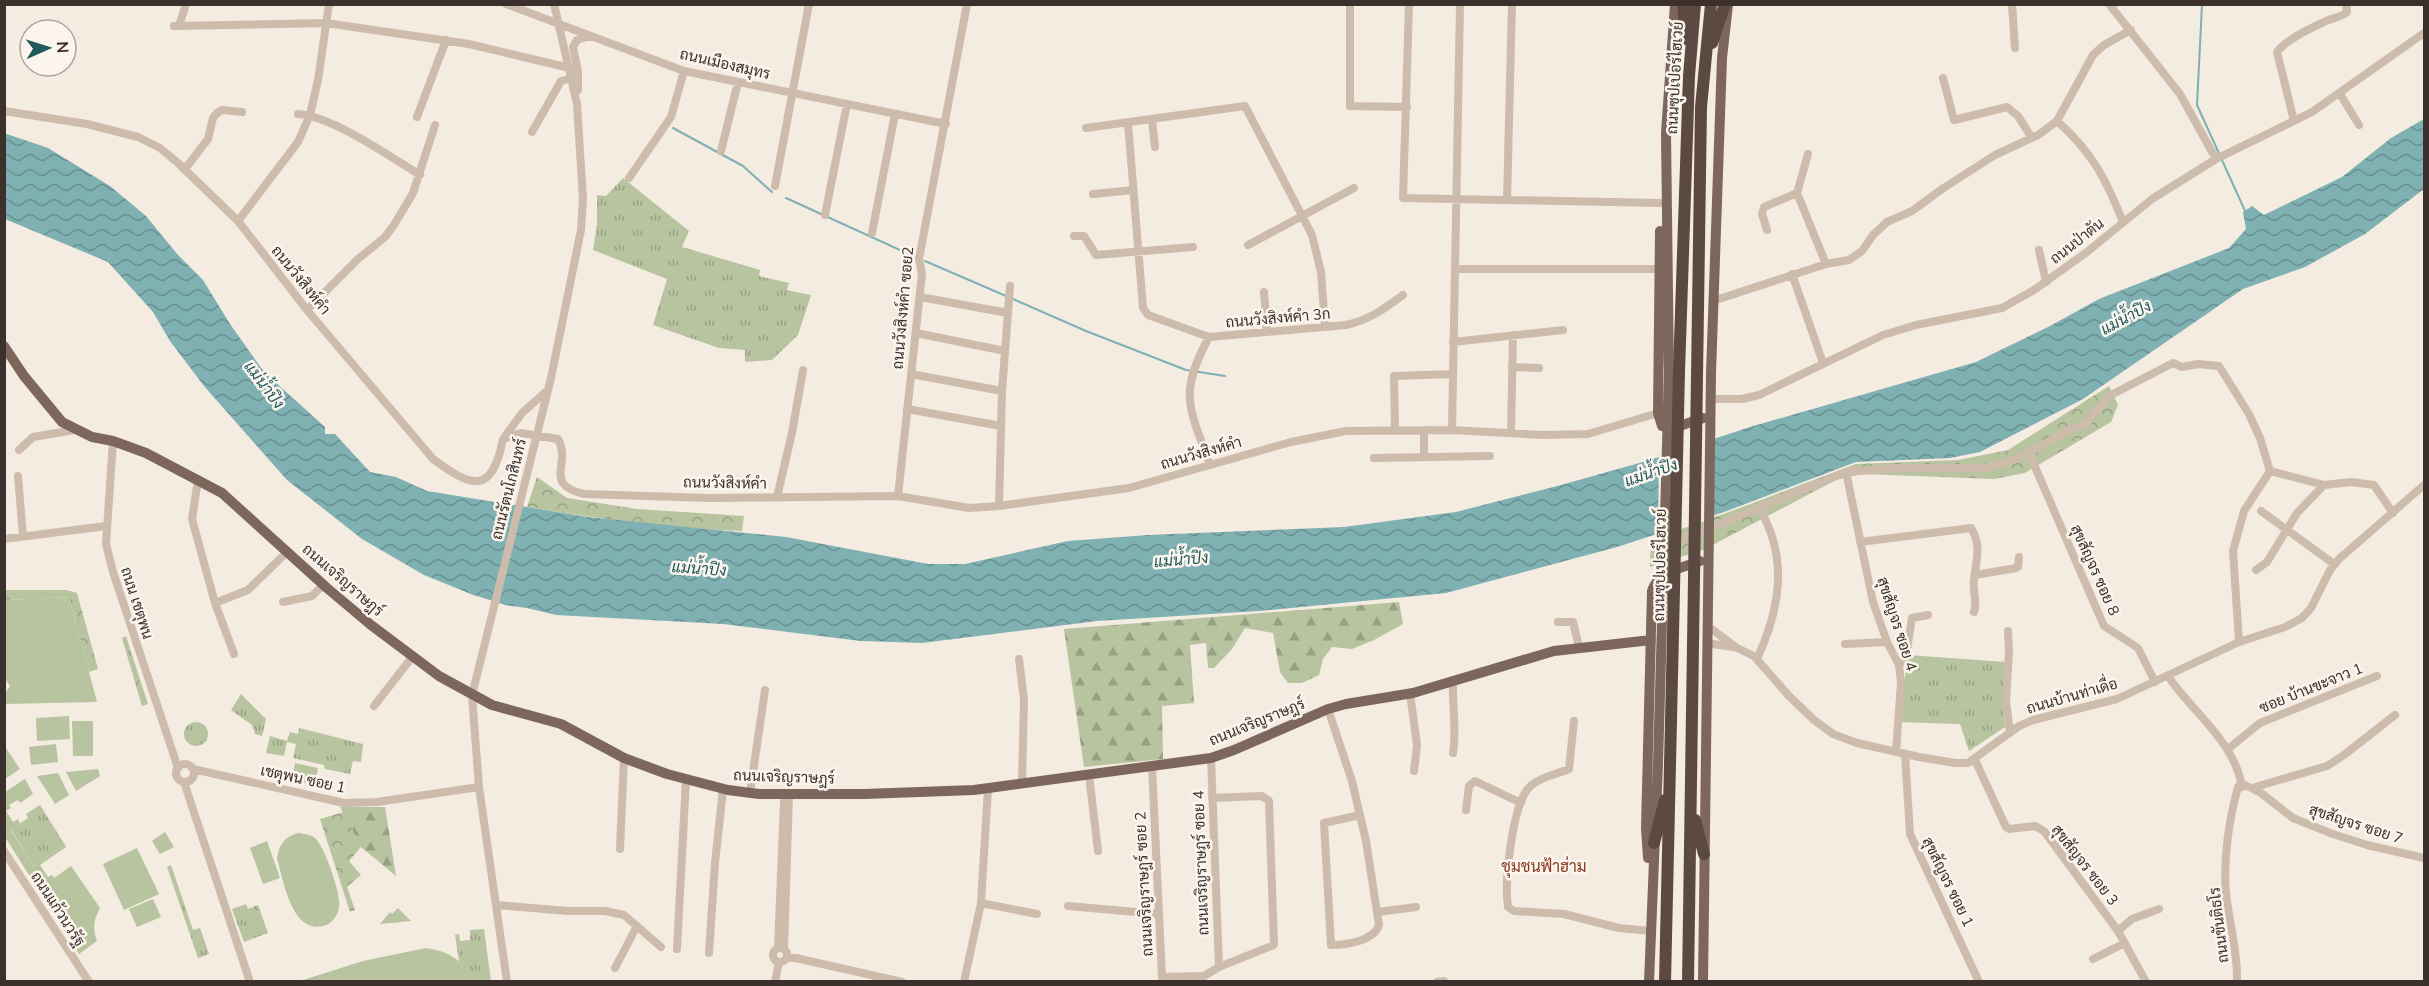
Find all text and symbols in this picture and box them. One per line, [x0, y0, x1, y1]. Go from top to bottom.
north arrow [18, 18, 78, 78]
street label: ถนนซุปเปอร์ไฮเวย์ [1662, 21, 1689, 135]
text: N [51, 41, 73, 54]
street label: ถนนเมืองสมุทร [678, 44, 772, 85]
street label: ถนนป่าตัน [2046, 214, 2108, 268]
street label: ถนนวังสิงห์คำ [267, 241, 335, 319]
street label: ถนนวังสิงห์คำ ซอย2 [888, 246, 918, 370]
water label: แม่น้ำปิง [2095, 292, 2155, 341]
street label: ถนนวังสิงห์คำ 3ก [1225, 303, 1331, 333]
water label: แม่น้ำปิง [239, 354, 292, 414]
street label: ถนนวังสิงห์คำ [1158, 432, 1244, 474]
street label: ถนนรัตนโกสินทร์ [487, 436, 531, 542]
water label: แม่น้ำปิง [1620, 450, 1680, 492]
street label: ถนนวังสิงห์คำ [683, 472, 767, 494]
street label: ถนนซุปเปอร์ไฮเวย์ [1649, 508, 1672, 622]
street label: สุขสัญจร ซอย 8 [2065, 521, 2124, 619]
street label: ถนนเจริญราษฎร์ [298, 539, 388, 621]
water label: แม่น้ำปิง [1152, 543, 1209, 573]
water label: แม่น้ำปิง [671, 552, 727, 582]
street label: ถนน เชตุพน [115, 564, 158, 642]
street label: สุขสัญจร ซอย 4 [1871, 574, 1922, 674]
street label: ซอย บ้านขะจาว 1 [2256, 658, 2366, 718]
street label: ถนนบ้านท่าเดื่อ [2023, 669, 2120, 719]
street label: ถนนเจริญราษฎร์ [1206, 694, 1308, 750]
street label: เชตุพน ซอย 1 [258, 760, 347, 799]
street label: ถนนเจริญราษฎร์ [733, 765, 835, 789]
street label: ถนนเจริญราษฎร์ ซอย 4 [1188, 790, 1214, 936]
street label: สุขสัญจร ซอย 7 [2306, 799, 2406, 850]
street label: ถนนเจริญราษฎร์ ซอย 2 [1130, 811, 1158, 957]
street label: สุขสัญจร ซอย 3 [2046, 820, 2123, 910]
street label: สุขสัญจร ซอย 1 [1917, 834, 1978, 931]
district label: ชุมชนฟ้าฮ่าม [1501, 856, 1587, 878]
street label: ถนนแก้วนวรัฐ [26, 868, 90, 950]
street label: ถนนขันติธโร [2204, 886, 2234, 964]

